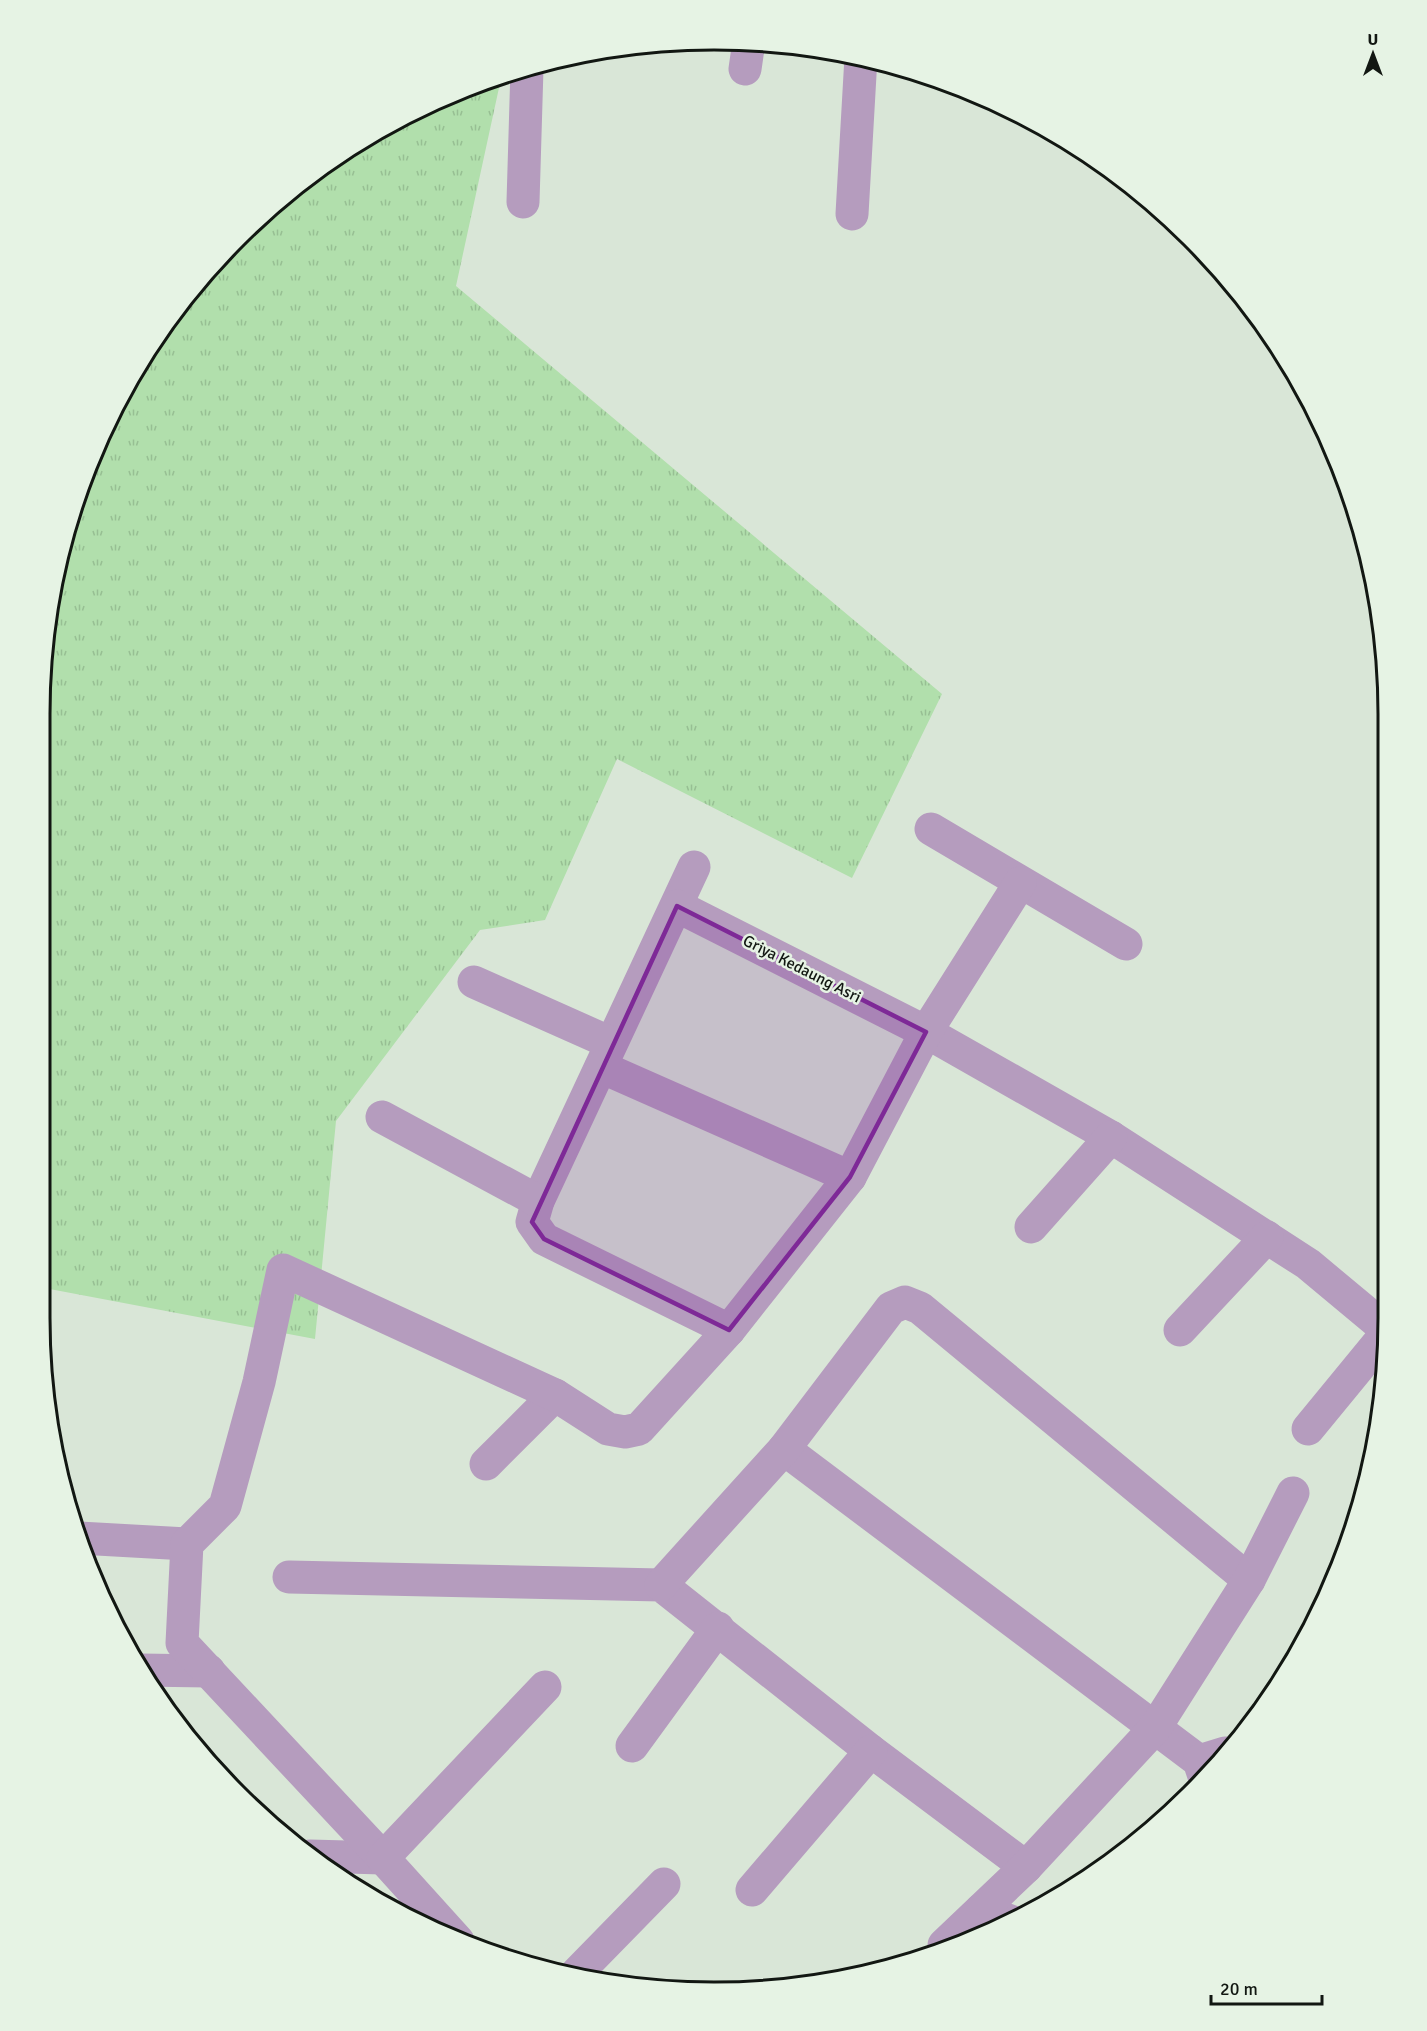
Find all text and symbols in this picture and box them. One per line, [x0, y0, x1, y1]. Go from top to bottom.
north arrow [1343, 24, 1403, 84]
text: U [1368, 30, 1378, 50]
street label: Griya Kedaung Asri [739, 931, 865, 1007]
scale bar [1211, 1968, 1322, 2006]
text: 20 m [1220, 1978, 1258, 2000]

